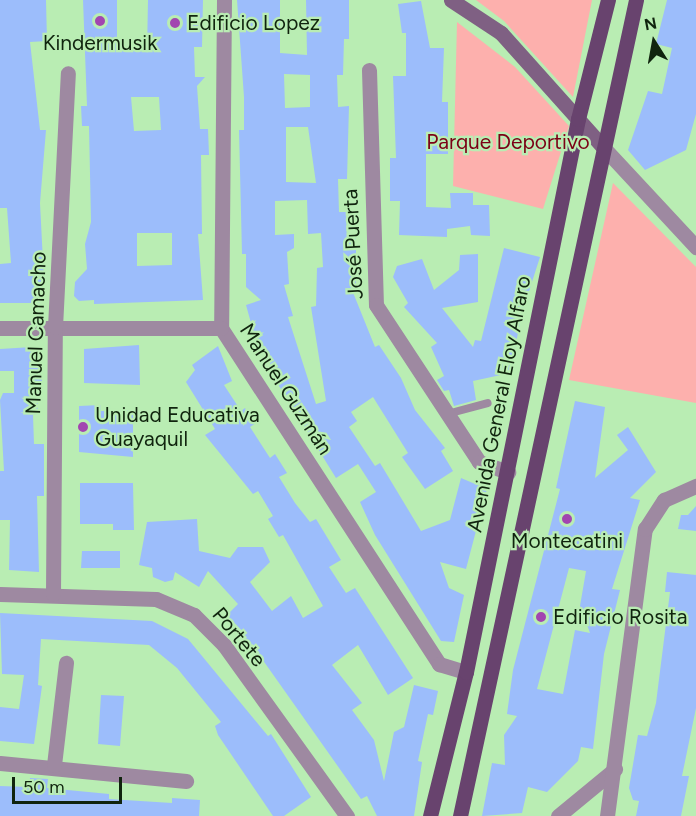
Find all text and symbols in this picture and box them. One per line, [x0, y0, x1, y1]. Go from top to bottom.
place label: Edificio Lopez [187, 10, 320, 36]
north arrow [624, 12, 684, 72]
text: N [643, 13, 658, 34]
marker: Kindermusik [93, 14, 107, 28]
marker: Edificio Lopez [168, 16, 182, 30]
place label: Kindermusik [43, 30, 157, 56]
park label: Parque Deportivo [426, 129, 590, 155]
street label: José Puerta [338, 188, 368, 300]
street label: Manuel Camacho [21, 251, 51, 415]
street label: Avenida General Eloy Alfaro [462, 274, 536, 534]
street label: Manuel Guzmán [234, 319, 338, 459]
place label: Unidad Educativa Guayaquil [95, 402, 260, 452]
marker: Unidad Educativa Guayaquil [76, 420, 90, 434]
marker: Montecatini [560, 512, 574, 526]
place label: Montecatini [511, 528, 623, 554]
street label: Portete [207, 602, 271, 672]
place label: Edificio Rosita [553, 604, 687, 630]
marker: Edificio Rosita [534, 610, 548, 624]
scale bar [15, 765, 124, 803]
text: 50 m [23, 776, 65, 798]

